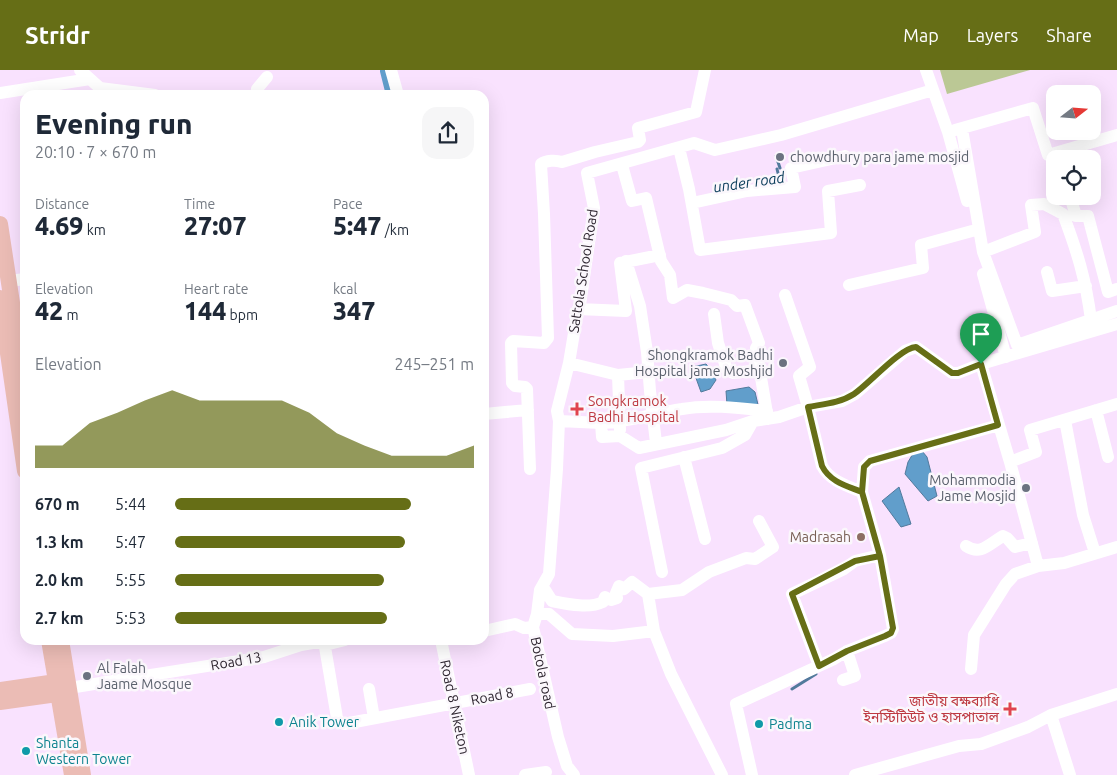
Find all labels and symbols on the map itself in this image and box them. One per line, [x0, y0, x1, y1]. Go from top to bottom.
north arrow [1046, 85, 1101, 140]
place label: chowdhury para jame mosjid [790, 149, 969, 165]
marker: chowdhury para jame mosjid [774, 151, 786, 163]
water label: under road [712, 168, 786, 195]
street label: Sattola School Road [565, 208, 601, 334]
pin [960, 313, 1002, 364]
place label: Shongkramok Badhi Hospital jame Moshjid [635, 347, 773, 379]
marker: Shongkramok Badhi Hospital jame Moshjid [777, 357, 789, 369]
place label: Songkramok Badhi Hospital [588, 393, 679, 425]
marker: Songkramok Badhi Hospital [570, 402, 584, 416]
place label: Mohammodia Jame Mosjid [929, 472, 1016, 504]
marker: Mohammodia Jame Mosjid [1020, 482, 1032, 494]
place label: Madrasah [790, 529, 851, 545]
marker: Madrasah [855, 531, 867, 543]
street label: Botola road [528, 635, 558, 711]
street label: Road 13 [209, 649, 263, 673]
street label: Road 8 Niketon [437, 658, 473, 756]
place label: Al Falah Jaame Mosque [97, 660, 192, 692]
marker: Al Falah Jaame Mosque [81, 670, 93, 682]
street label: Road 8 [469, 684, 515, 708]
place label: জাতীয় বক্ষব্যাধি ইনস্টিটিউট ও হাসপাতাল [862, 693, 1000, 725]
marker: জাতীয় বক্ষব্যাধি ইনস্টিটিউট ও হাসপাতাল [1003, 702, 1017, 716]
place label: Anik Tower [289, 714, 360, 730]
marker: Anik Tower [273, 716, 285, 728]
place label: Padma [769, 716, 812, 732]
marker: Padma [753, 718, 765, 730]
place label: Shanta Western Tower [36, 735, 132, 767]
marker: Shanta Western Tower [20, 745, 32, 757]

